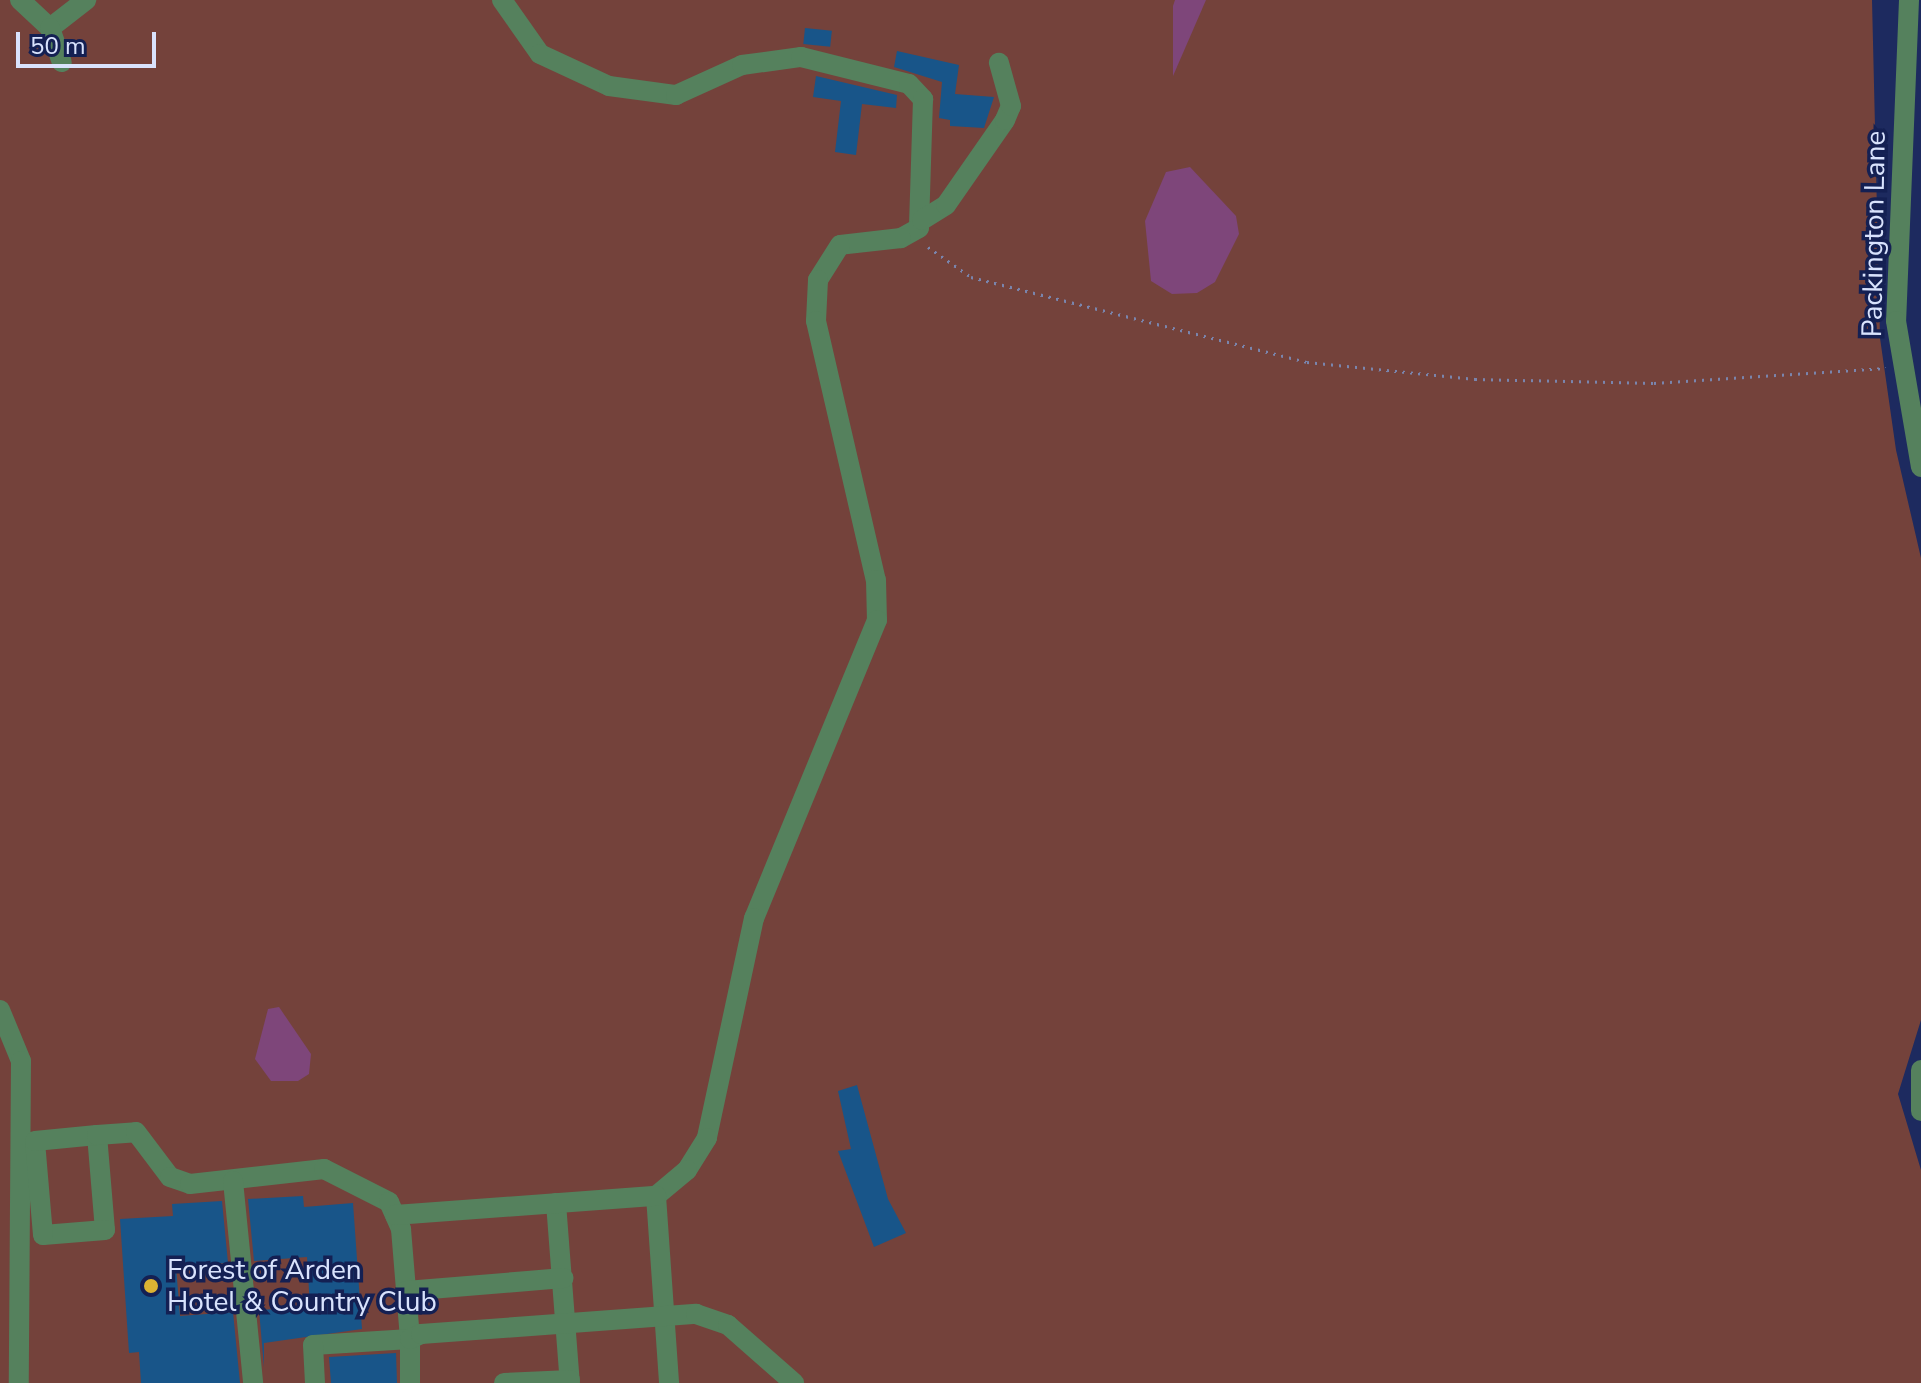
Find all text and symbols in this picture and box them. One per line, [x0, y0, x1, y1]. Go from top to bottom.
scale bar [20, 16, 160, 66]
text: 50 m [30, 30, 86, 62]
street label: Packington Lane [1855, 130, 1893, 338]
place label: Forest of Arden Hotel & Country Club [167, 1253, 437, 1319]
marker: Forest of Arden Hotel & Country Club [142, 1277, 160, 1295]

